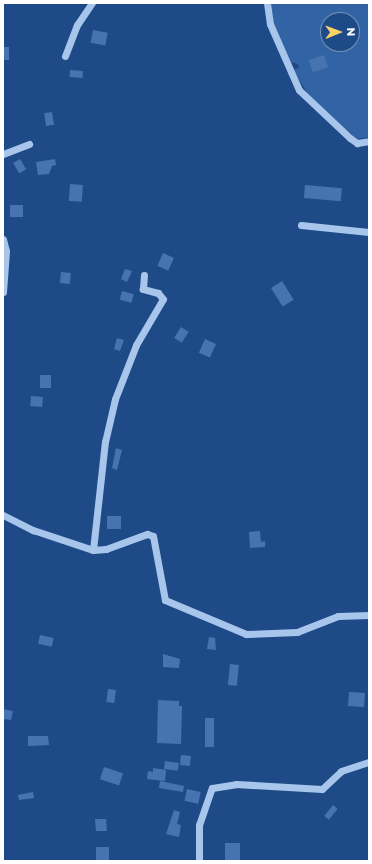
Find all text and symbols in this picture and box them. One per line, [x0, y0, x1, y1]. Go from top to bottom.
north arrow [320, 12, 360, 52]
text: N [344, 27, 358, 36]

